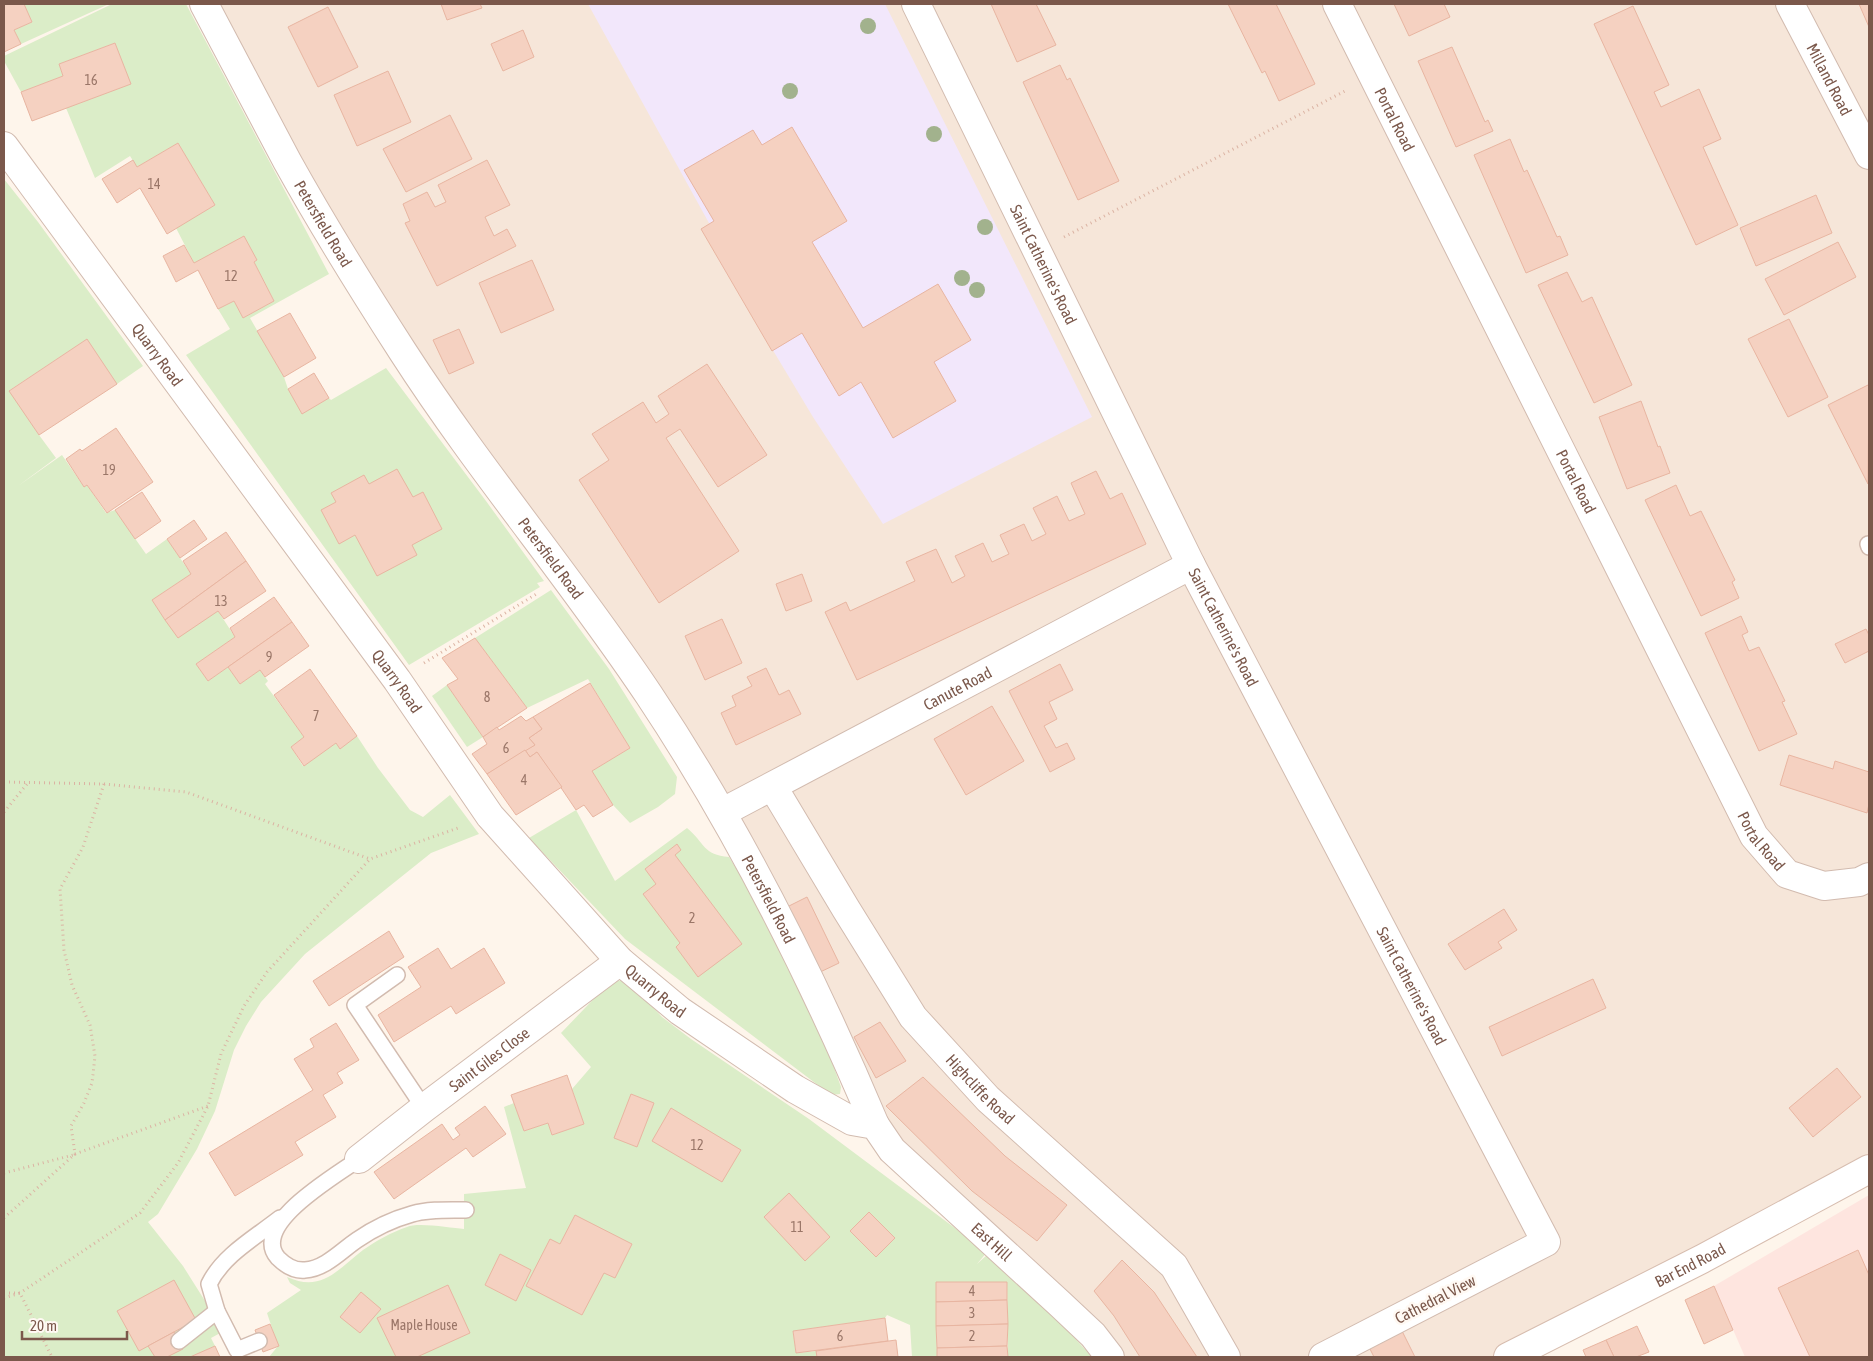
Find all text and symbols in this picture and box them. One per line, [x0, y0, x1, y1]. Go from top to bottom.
street label: Milland Road [1803, 40, 1856, 118]
house number: 16 [84, 72, 98, 88]
street label: Portal Road [1371, 84, 1418, 154]
house number: 14 [147, 176, 161, 192]
street label: Petersfield Road [291, 177, 356, 270]
street label: Saint Catherine's Road [1007, 202, 1081, 327]
house number: 12 [224, 268, 238, 284]
street label: Quarry Road [129, 320, 187, 389]
street label: Portal Road [1553, 447, 1600, 516]
house number: 19 [102, 462, 116, 478]
street label: Petersfield Road [515, 514, 587, 602]
street label: Saint Catherine's Road [1185, 565, 1262, 689]
house number: 13 [214, 593, 228, 609]
street label: Quarry Road [369, 646, 426, 716]
house number: 9 [266, 649, 272, 665]
street label: Canute Road [920, 663, 995, 714]
house number: 8 [484, 689, 491, 705]
house number: 7 [313, 708, 319, 724]
house number: 6 [503, 740, 510, 756]
house number: 4 [521, 772, 528, 788]
street label: Portal Road [1734, 809, 1789, 874]
street label: Petersfield Road [738, 852, 799, 946]
house number: 2 [689, 910, 695, 926]
street label: Saint Catherine's Road [1373, 924, 1450, 1048]
street label: Quarry Road [622, 960, 689, 1021]
street label: Saint Giles Close [445, 1023, 533, 1095]
street label: Highcliffe Road [943, 1050, 1018, 1128]
house number: 12 [690, 1137, 704, 1153]
house number: 11 [790, 1219, 804, 1235]
street label: East Hill [968, 1219, 1016, 1265]
street label: Bar End Road [1652, 1239, 1728, 1290]
street label: Cathedral View [1392, 1271, 1479, 1327]
house number: 4 [969, 1283, 976, 1299]
house number: 3 [969, 1305, 975, 1321]
scale bar [22, 1308, 128, 1340]
text: 20 m [30, 1317, 57, 1334]
house number: Maple House [390, 1317, 458, 1333]
house number: 6 [837, 1328, 844, 1344]
house number: 2 [969, 1328, 975, 1344]

